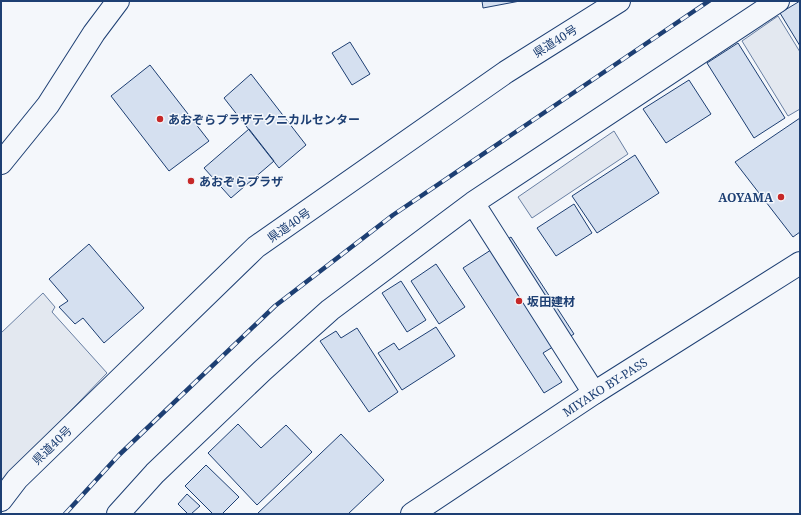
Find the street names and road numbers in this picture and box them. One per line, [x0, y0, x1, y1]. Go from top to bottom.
street label: 県道40号 [530, 21, 580, 61]
street label: 県道40号 [264, 204, 314, 246]
street label: MIYAKO BY-PASS [559, 353, 650, 420]
street label: 県道40号 [28, 422, 76, 468]

